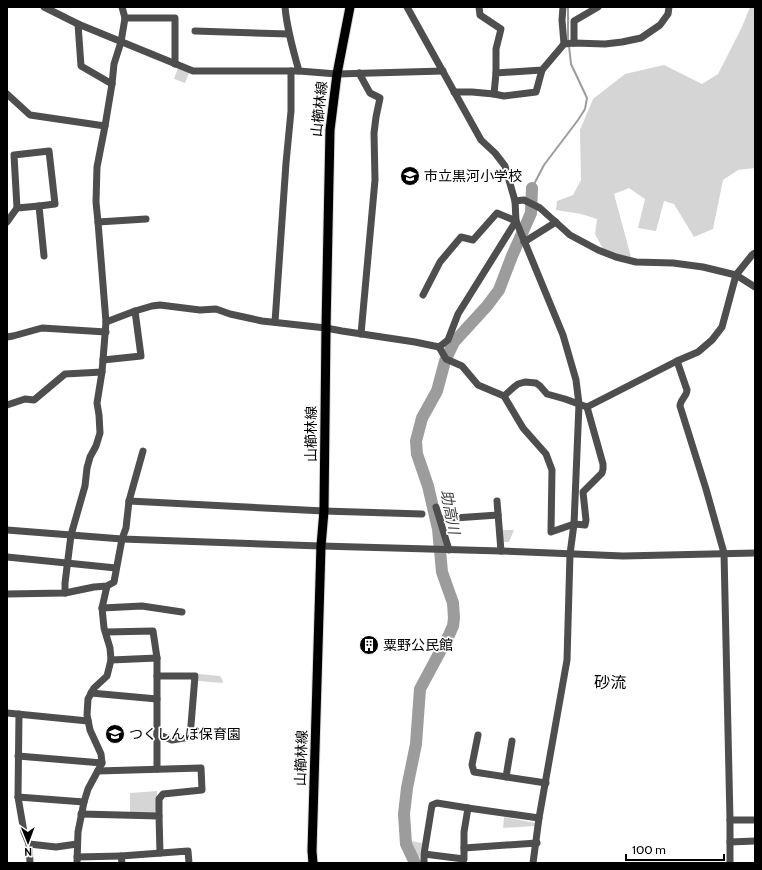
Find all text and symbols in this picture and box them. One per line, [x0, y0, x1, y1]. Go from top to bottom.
street label: 山櫛林線 [307, 80, 331, 138]
school or university icon: 市立黒河小学校 [399, 165, 421, 187]
place label: 市立黒河小学校 [424, 167, 522, 185]
street label: 山櫛林線 [302, 406, 320, 462]
water label: 助高川 [437, 488, 464, 538]
building icon: 粟野公民館 [358, 634, 380, 656]
place label: 粟野公民館 [383, 636, 453, 654]
district label: 砂流 [594, 673, 626, 692]
school or university icon: つくしんぼ保育園 [104, 723, 126, 745]
place label: つくしんぼ保育園 [129, 725, 241, 743]
street label: 山櫛林線 [291, 730, 311, 786]
north arrow [8, 822, 48, 862]
scale bar [626, 836, 724, 862]
text: 100 m [632, 842, 666, 857]
text: N [24, 845, 32, 859]

